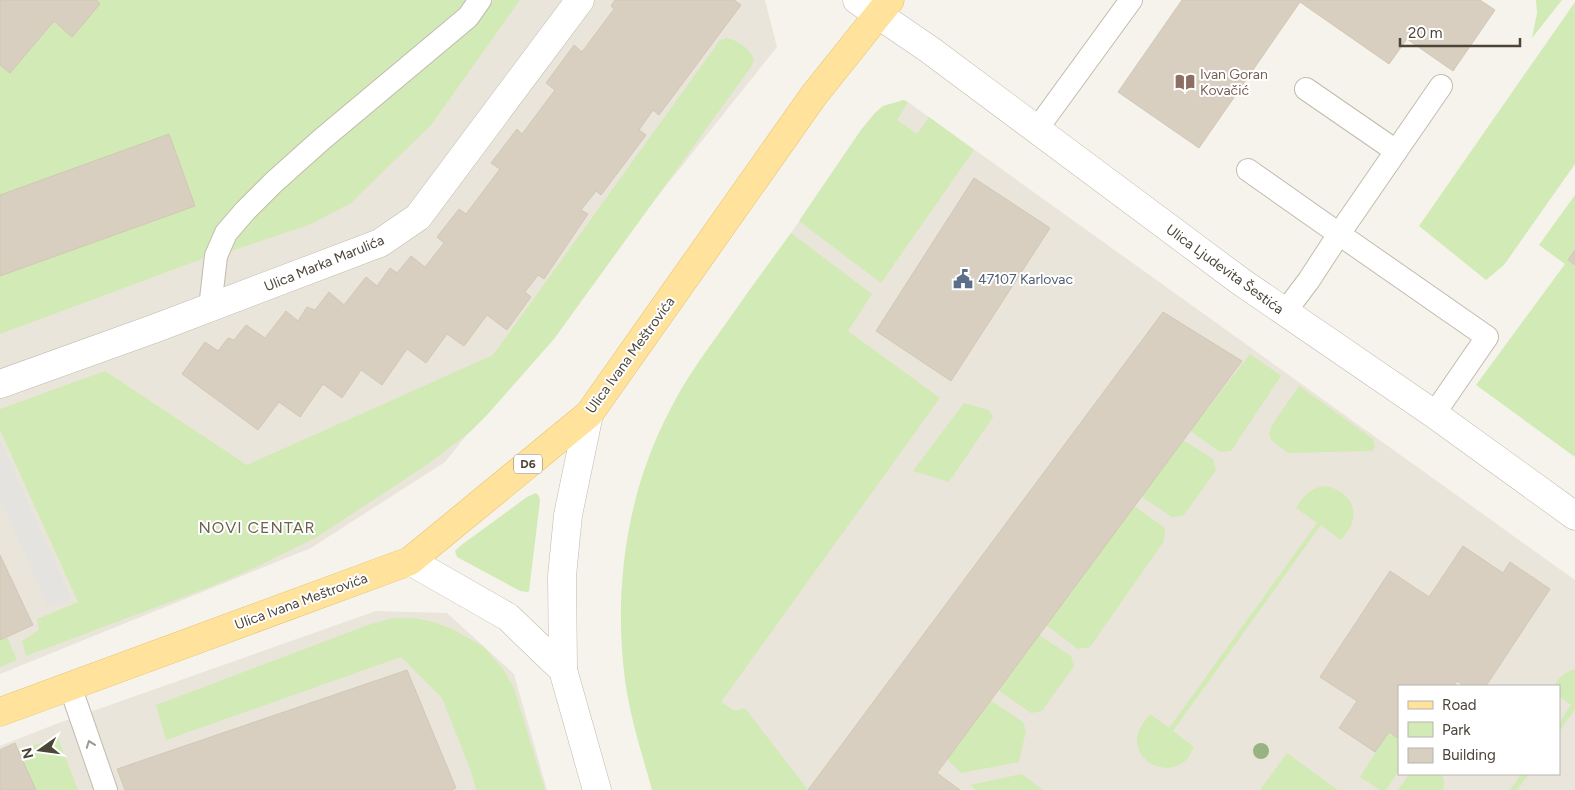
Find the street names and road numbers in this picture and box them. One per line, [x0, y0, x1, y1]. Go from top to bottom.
street label: Ulica Ljudevita Šestića [1163, 221, 1287, 318]
street label: Ulica Marka Marulića [262, 232, 387, 295]
street label: Ulica Ivana Meštrovića [582, 294, 678, 417]
road number: D6 [514, 454, 542, 474]
street label: Ulica Ivana Meštrovića [232, 570, 370, 633]

